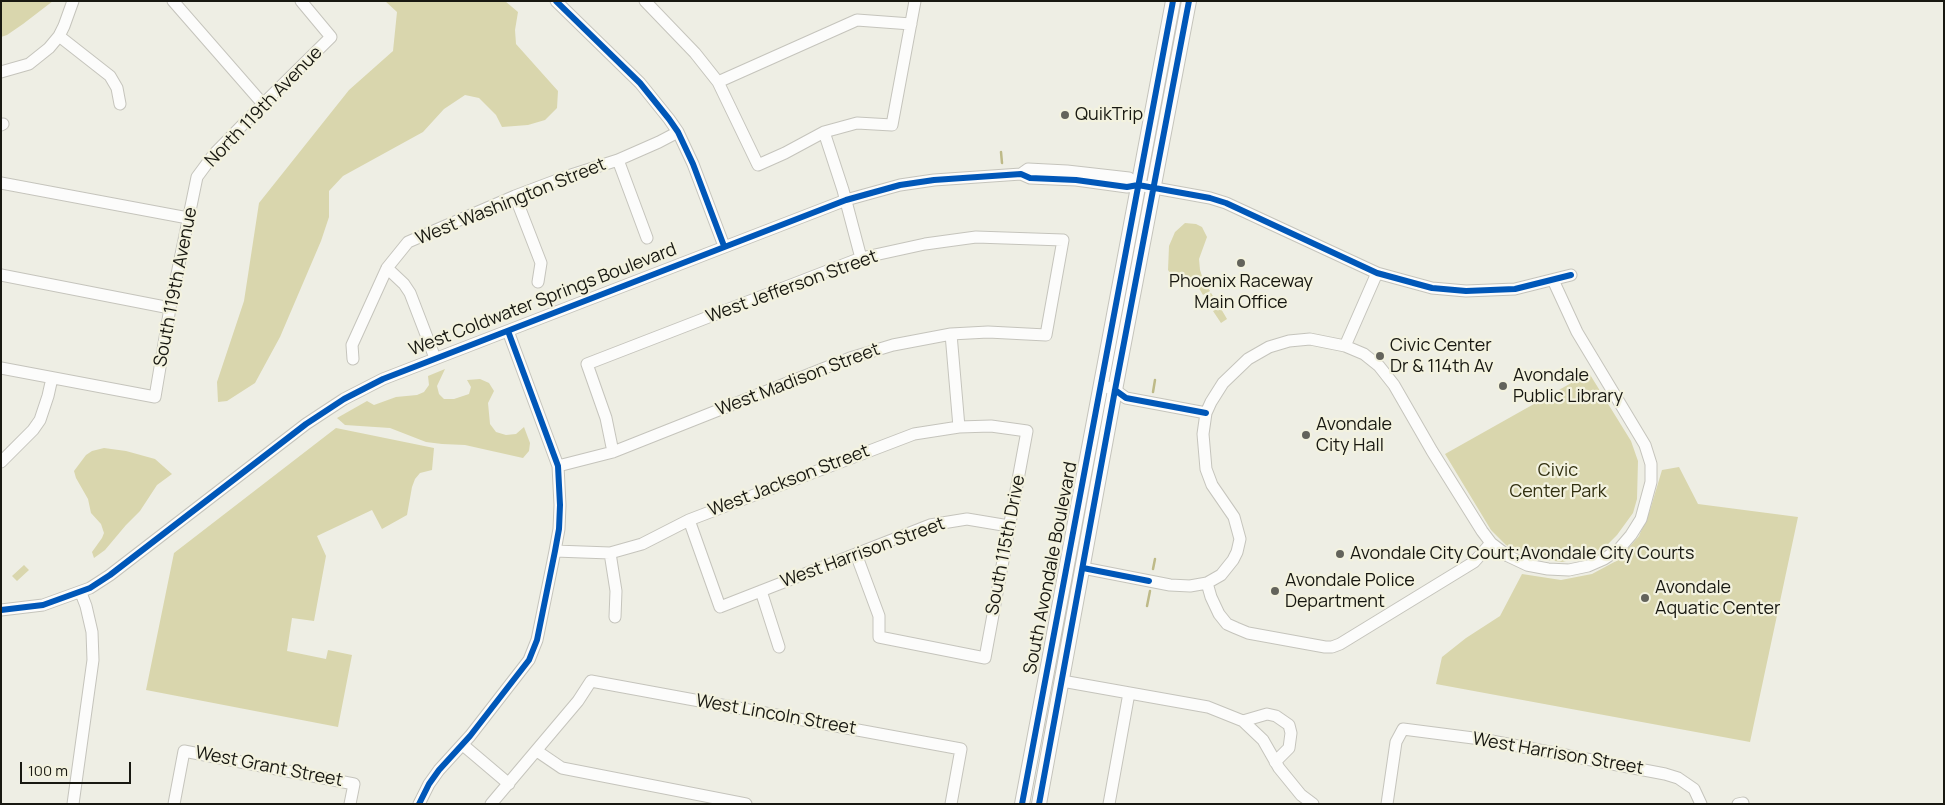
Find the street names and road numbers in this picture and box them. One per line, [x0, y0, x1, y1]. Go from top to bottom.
street label: North 119th Avenue [201, 42, 327, 172]
street label: West Washington Street [413, 154, 609, 250]
street label: South 119th Avenue [150, 205, 202, 369]
street label: West Coldwater Springs Boulevard [406, 239, 680, 361]
street label: West Jefferson Street [703, 246, 881, 328]
street label: West Madison Street [713, 339, 883, 421]
street label: West Jackson Street [705, 440, 873, 522]
street label: South Avondale Boulevard [1020, 460, 1082, 676]
street label: South 115th Drive [982, 473, 1030, 617]
street label: West Harrison Street [778, 513, 948, 593]
street label: West Lincoln Street [694, 690, 858, 740]
street label: West Harrison Street [1471, 728, 1645, 780]
street label: West Grant Street [193, 742, 345, 792]

